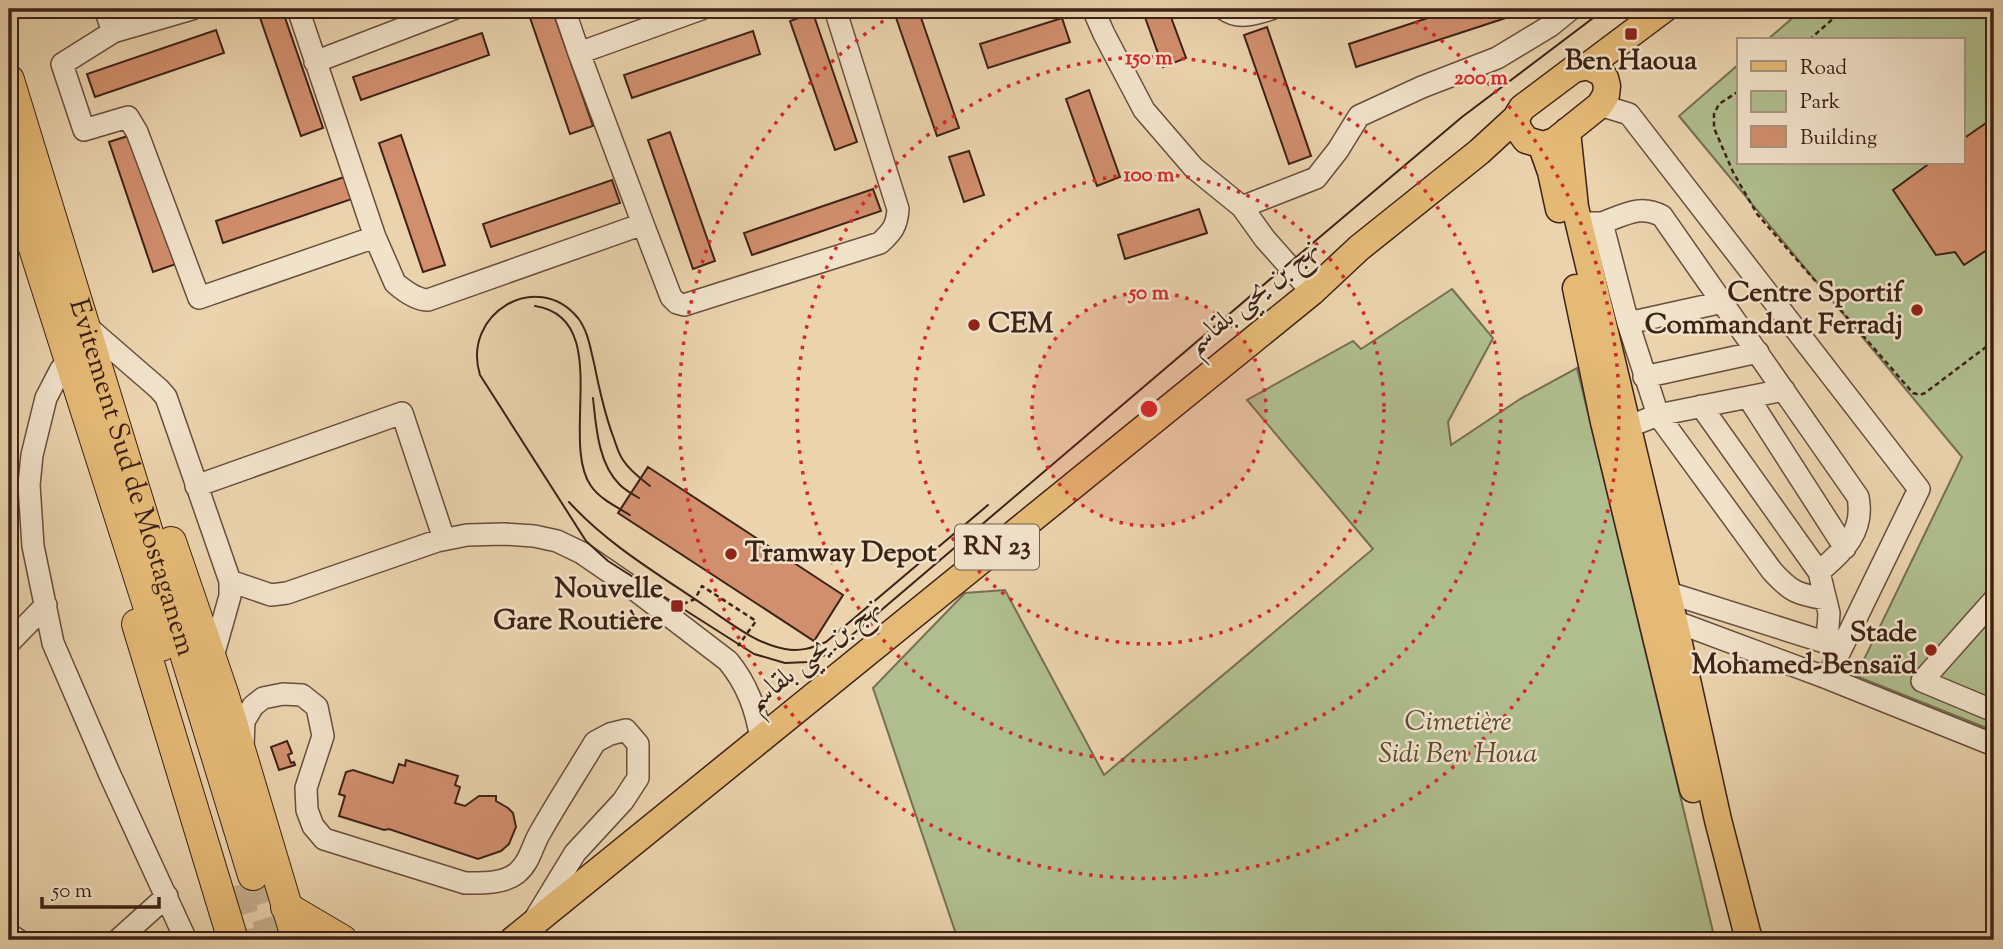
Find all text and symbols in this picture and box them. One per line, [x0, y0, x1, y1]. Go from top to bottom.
marker: Ben Haoua [1623, 26, 1639, 42]
legend [1737, 38, 1965, 164]
place label: Ben Haoua [1565, 42, 1697, 82]
text: 150 m [1125, 44, 1173, 74]
text: Road [1800, 54, 1847, 84]
text: 200 m [1454, 64, 1509, 94]
text: Park [1800, 88, 1841, 118]
text: Building [1800, 124, 1877, 154]
text: 100 m [1124, 161, 1175, 191]
street label: نهج بن يحيى بلقاسم [1178, 229, 1332, 369]
place label: Centre Sportif Commandant Ferradj [1645, 274, 1905, 346]
text: 50 m [1127, 279, 1170, 309]
street label: Evitement Sud de Mostaganem [57, 294, 205, 661]
marker: Centre Sportif Commandant Ferradj [1909, 302, 1925, 318]
place label: CEM [988, 305, 1054, 345]
marker: CEM [966, 317, 982, 333]
centre of rings [1137, 397, 1161, 421]
road number: RN 23 [955, 524, 1039, 569]
place label: Tramway Depot [745, 534, 937, 574]
marker: Tramway Depot [723, 546, 739, 562]
place label: Nouvelle Gare Routière [493, 570, 663, 642]
street label: نهج بن يحيى بلقاسم [738, 588, 893, 726]
marker: Nouvelle Gare Routière [669, 598, 685, 614]
place label: Stade Mohamed-Bensaïd [1691, 614, 1917, 686]
marker: Stade Mohamed-Bensaïd [1923, 642, 1939, 658]
park label: Cimetière Sidi Ben Houa [1379, 703, 1537, 775]
scale bar [42, 865, 159, 909]
text: 50 m [51, 877, 92, 907]

